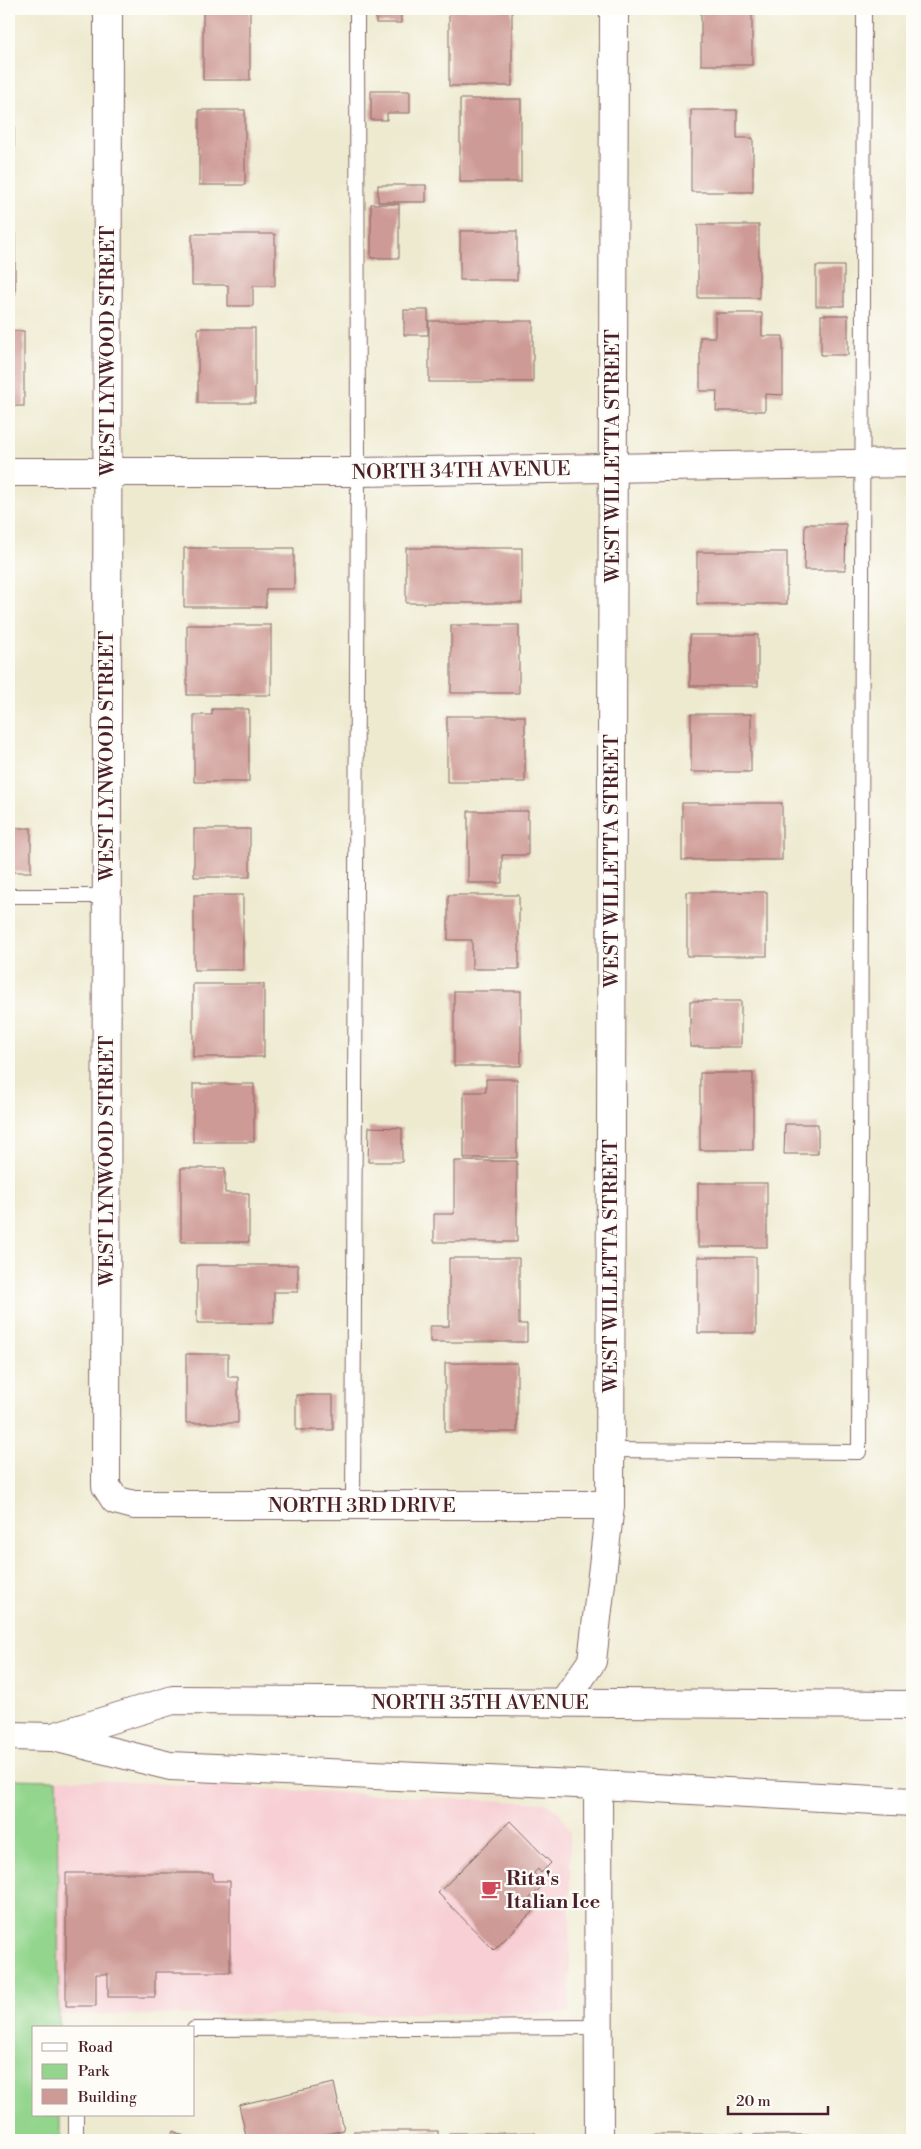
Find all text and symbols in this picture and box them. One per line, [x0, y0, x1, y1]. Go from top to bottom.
street label: WEST LYNWOOD STREET [96, 226, 121, 477]
street label: WEST WILLETTA STREET [601, 329, 626, 584]
street label: NORTH 34TH AVENUE [351, 457, 571, 486]
street label: WEST LYNWOOD STREET [95, 631, 120, 882]
street label: WEST WILLETTA STREET [600, 734, 625, 989]
street label: WEST LYNWOOD STREET [95, 1036, 120, 1287]
street label: WEST WILLETTA STREET [599, 1139, 624, 1394]
street label: NORTH 3RD DRIVE [268, 1494, 456, 1519]
street label: NORTH 35TH AVENUE [371, 1691, 589, 1716]
place label: Rita's Italian Ice [506, 1867, 601, 1915]
cafe icon: Rita's Italian Ice [480, 1878, 502, 1900]
legend [32, 2026, 195, 2116]
text: Road [78, 2038, 113, 2057]
text: Park [78, 2062, 110, 2081]
scale bar [728, 2084, 828, 2116]
text: Building [77, 2088, 137, 2107]
text: 20 m [736, 2092, 771, 2111]

